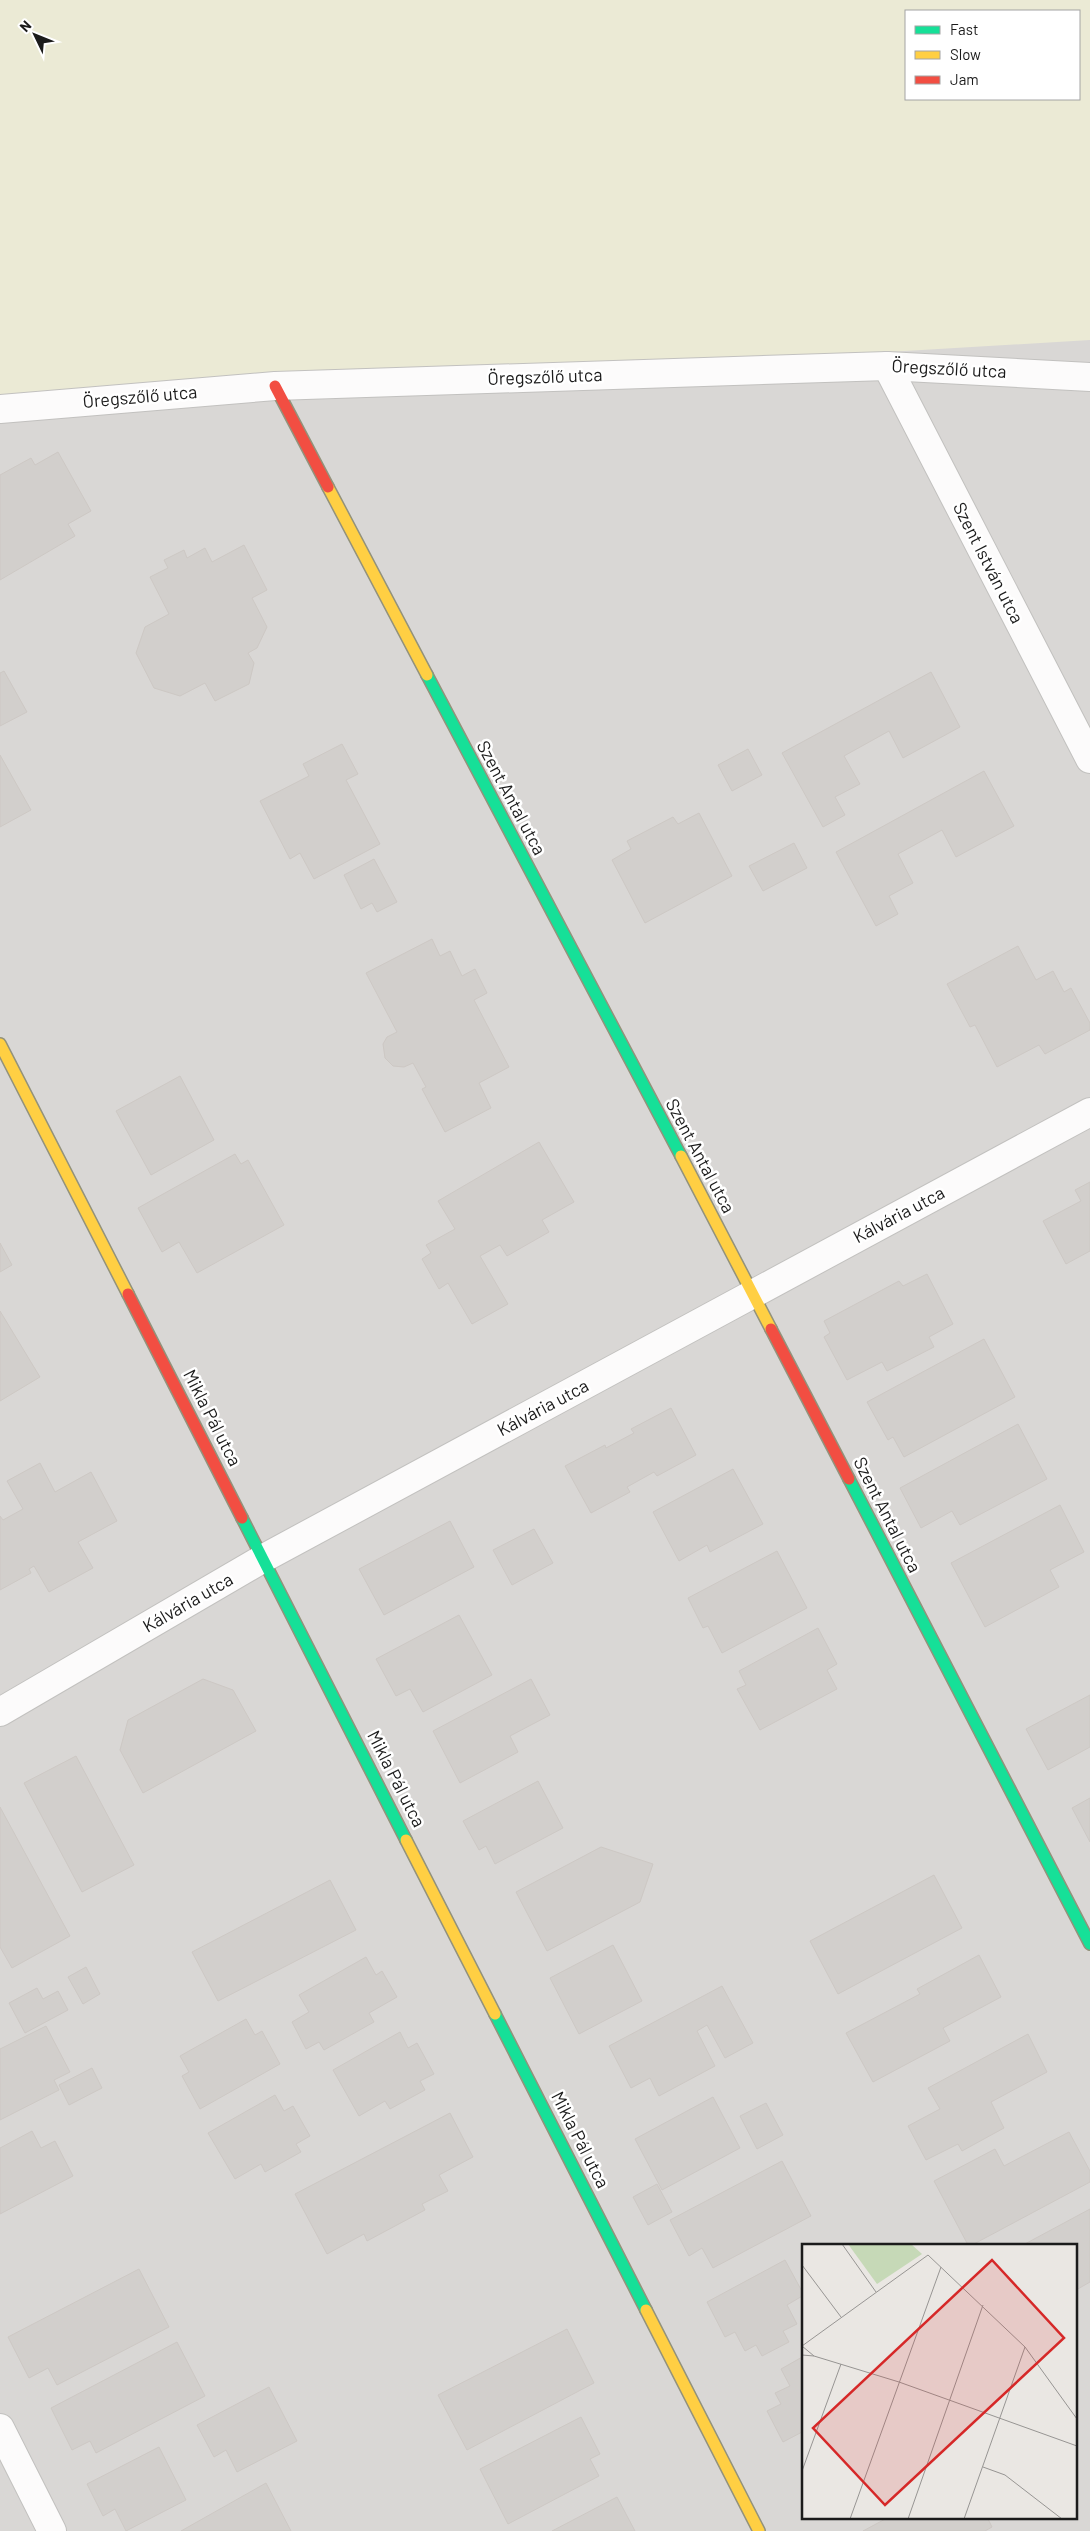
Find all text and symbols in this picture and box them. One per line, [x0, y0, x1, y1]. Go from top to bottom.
north arrow [10, 10, 60, 60]
legend [905, 10, 1080, 100]
text: N [16, 17, 35, 35]
text: Fast [950, 20, 978, 38]
text: Slow [950, 45, 981, 63]
text: Jam [950, 70, 979, 88]
street label: Öregszőlő utca [891, 354, 1007, 382]
street label: Öregszőlő utca [487, 363, 603, 389]
street label: Öregszőlő utca [82, 380, 198, 412]
street label: Szent István utca [949, 498, 1029, 627]
street label: Szent Antal utca [472, 736, 551, 859]
street label: Szent Antal utca [661, 1094, 740, 1217]
street label: Kálvária utca [849, 1181, 948, 1247]
street label: Mikla Pál utca [179, 1366, 247, 1470]
street label: Kálvária utca [493, 1374, 592, 1440]
street label: Szent Antal utca [849, 1453, 926, 1576]
street label: Kálvária utca [139, 1568, 236, 1637]
street label: Mikla Pál utca [363, 1727, 431, 1831]
street label: Mikla Pál utca [547, 2088, 615, 2192]
inset map [802, 2244, 1078, 2518]

